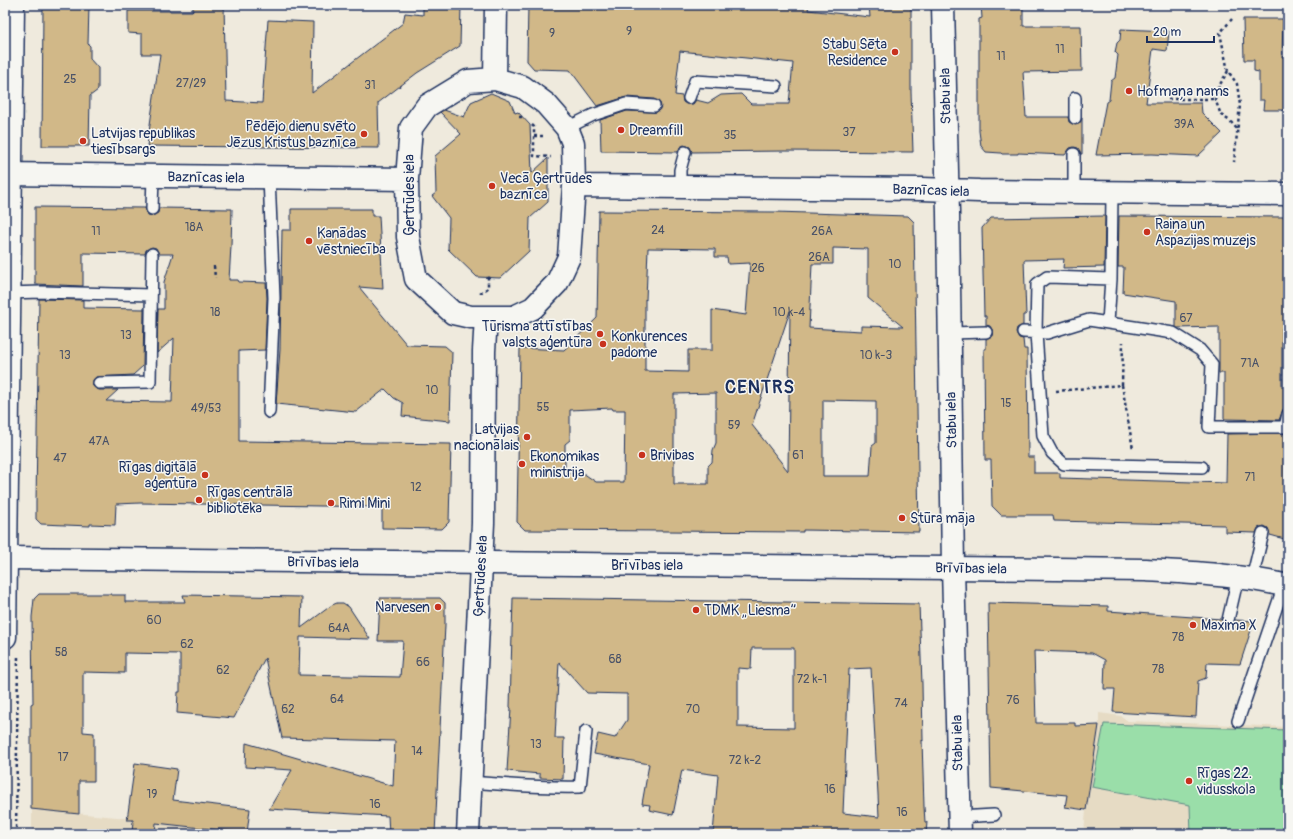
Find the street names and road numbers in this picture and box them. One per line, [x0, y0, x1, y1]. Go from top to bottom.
street label: Stabu iela [937, 68, 954, 124]
street label: Ģertrūdes iela [401, 154, 418, 236]
street label: Baznīcas iela [167, 168, 245, 187]
street label: Baznīcas iela [892, 181, 970, 200]
street label: Stabu iela [943, 392, 960, 448]
street label: Ģertrūdes iela [470, 535, 491, 617]
street label: Brīvības iela [287, 553, 359, 572]
street label: Brīvības iela [611, 557, 683, 574]
street label: Brīvības iela [935, 559, 1007, 578]
street label: Stabu iela [949, 715, 966, 771]

